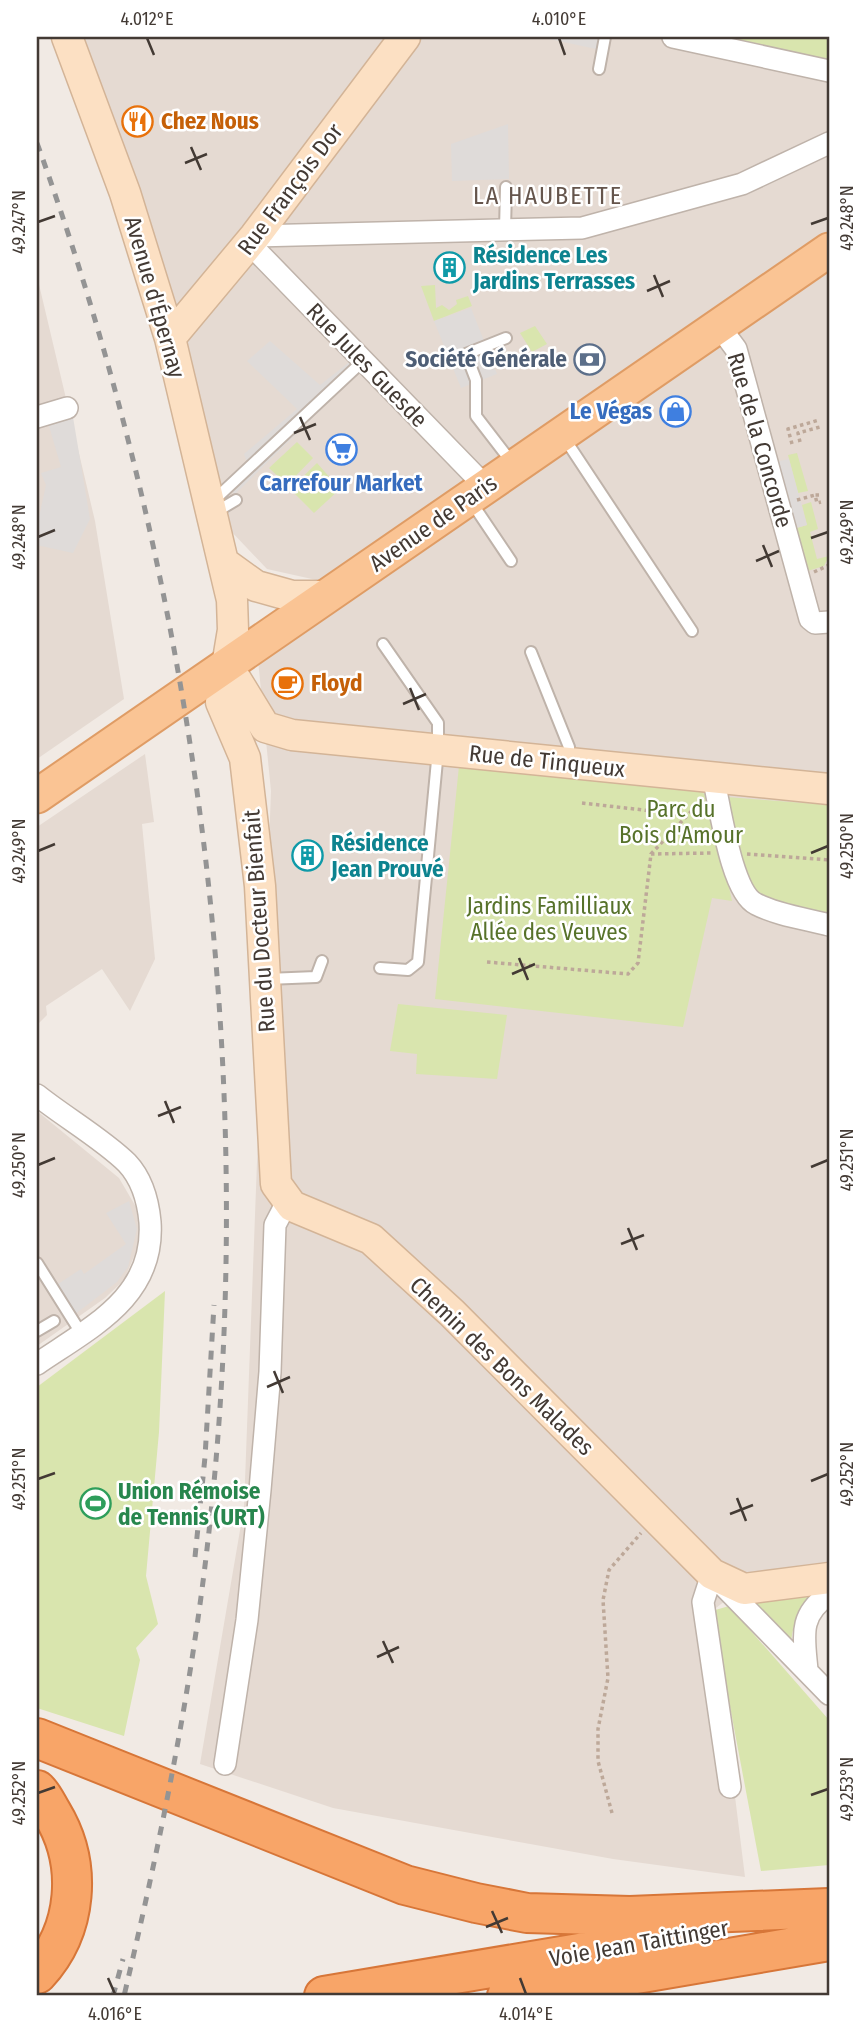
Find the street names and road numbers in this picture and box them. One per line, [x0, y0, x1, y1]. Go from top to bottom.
street label: Rue François Dor [231, 118, 349, 260]
street label: Avenue d'Épernay [119, 213, 193, 382]
street label: Rue Jules Guesde [301, 297, 433, 433]
street label: Rue de la Concorde [722, 349, 798, 531]
street label: Avenue de Paris [364, 469, 502, 577]
street label: Rue de Tinqueux [468, 739, 626, 783]
street label: Rue du Docteur Bienfait [237, 808, 281, 1033]
street label: Chemin des Bons Malades [404, 1271, 600, 1461]
street label: Voie Jean Taittinger [547, 1913, 731, 1973]

